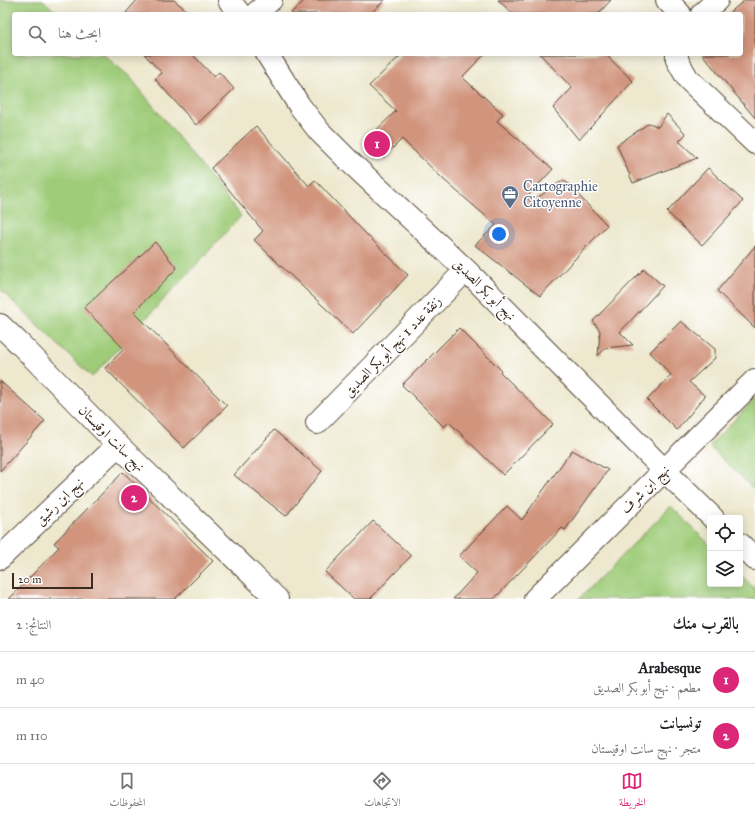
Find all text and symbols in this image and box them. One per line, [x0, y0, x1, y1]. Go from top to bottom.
search box [12, 12, 743, 56]
icon: search [26, 23, 48, 45]
text: ابحث هنا [58, 24, 101, 42]
pin: 1 [364, 129, 390, 159]
place label: Cartographie Citoyenne [523, 178, 598, 211]
office icon: Cartographie Citoyenne [500, 184, 520, 209]
your location [489, 224, 509, 244]
street label: نهج أبو بكر الصديق [447, 253, 521, 327]
street label: زنقة عدد 1 نهج أبو بكر الصديق [339, 291, 448, 403]
street label: نهج سانت اوقيستان [72, 402, 148, 478]
street label: نهج ابن شرف [617, 461, 676, 520]
street label: نهج ابن رشيق [31, 474, 90, 532]
pin: 2 [121, 483, 147, 513]
map controls [707, 515, 743, 587]
button: locate [707, 515, 743, 551]
button: layers [707, 551, 743, 587]
scale bar [12, 571, 93, 590]
text: 20 m [18, 573, 41, 586]
text: بالقرب منك [673, 613, 739, 634]
text: النتائج: 2 [16, 617, 51, 633]
text: Arabesque [639, 659, 701, 677]
text: 40 m [16, 672, 45, 688]
text: 1 [723, 672, 729, 688]
text: مطعم · نهج أبو بكر الصديق [593, 680, 701, 696]
text: تونسيانت [660, 714, 701, 732]
text: 110 m [16, 728, 48, 744]
text: 2 [723, 728, 729, 744]
text: متجر · نهج سانت اوقيستان [591, 741, 701, 757]
tab: المحفوظات [109, 770, 145, 813]
tab: الاتجاهات [364, 770, 401, 813]
tab: الخريطة [619, 770, 646, 813]

